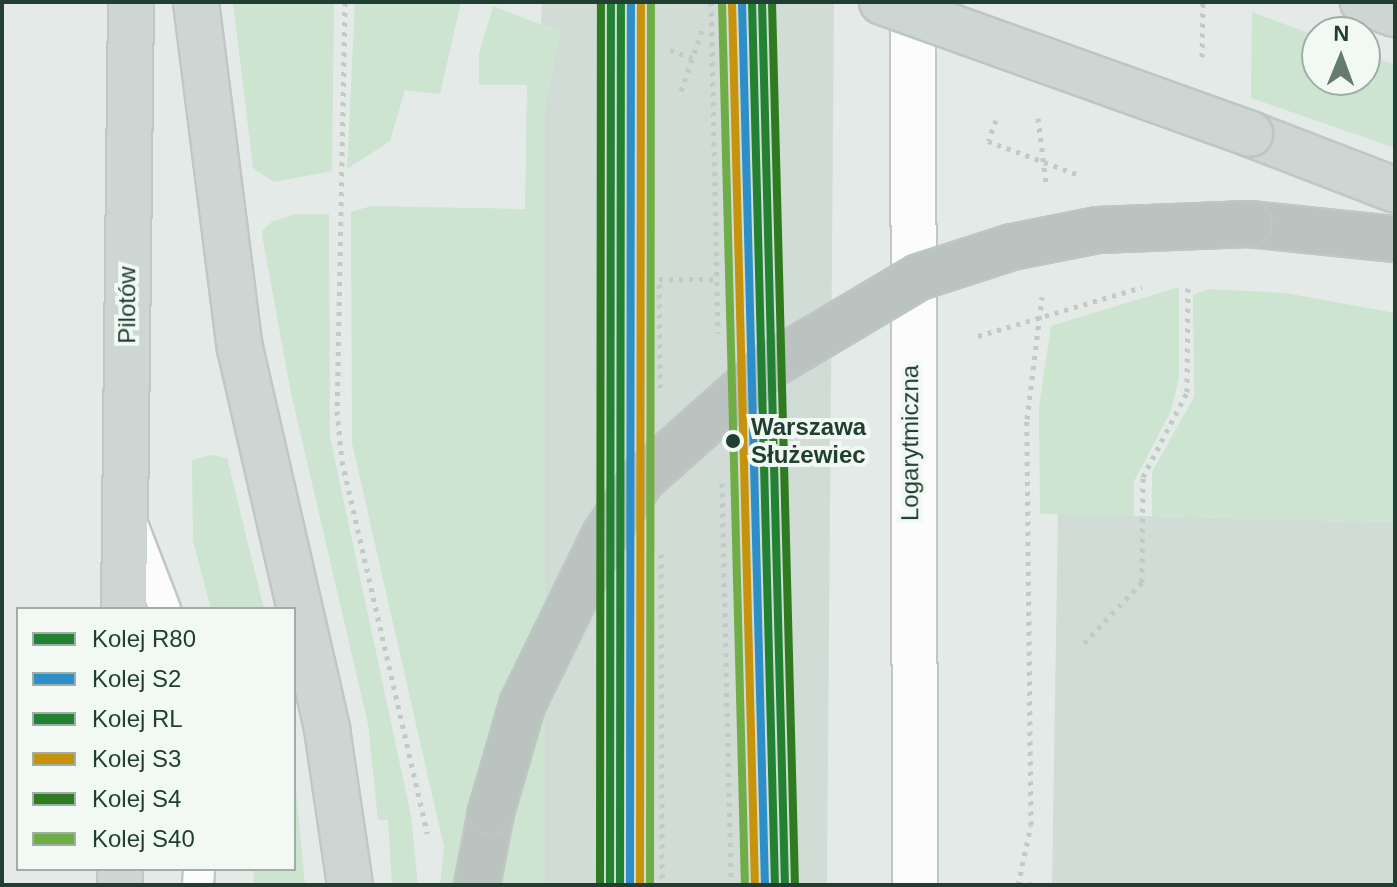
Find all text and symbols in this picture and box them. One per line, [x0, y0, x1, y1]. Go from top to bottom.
north arrow [1301, 16, 1381, 96]
text: N [1333, 21, 1350, 46]
street label: Pilotów [113, 266, 141, 344]
street label: Logarytmiczna [896, 365, 924, 521]
place label: Warszawa Służewiec [751, 413, 866, 469]
marker: Warszawa Służewiec [722, 430, 744, 452]
legend [16, 607, 296, 871]
text: Kolej R80 [92, 625, 196, 652]
text: Kolej S2 [92, 665, 181, 692]
text: Kolej RL [92, 705, 183, 732]
text: Kolej S3 [92, 745, 181, 772]
text: Kolej S4 [92, 785, 181, 812]
text: Kolej S40 [92, 825, 195, 852]

